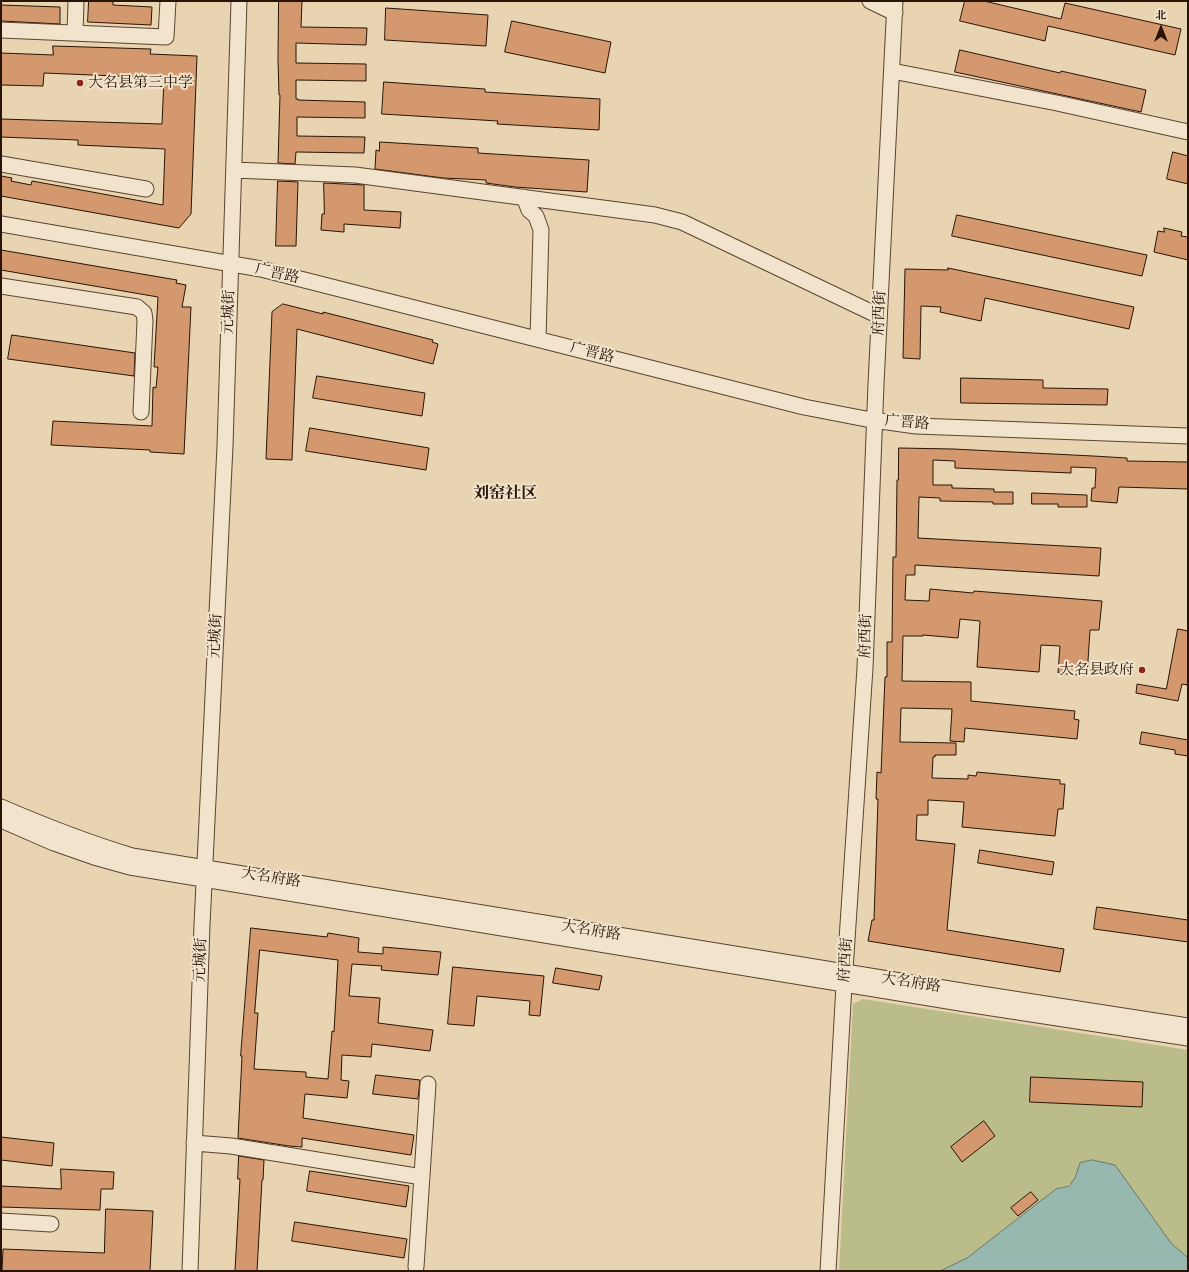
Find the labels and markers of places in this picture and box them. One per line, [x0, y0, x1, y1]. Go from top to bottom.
place label: 大名县第三中学 [88, 74, 193, 92]
marker: 大名县第三中学 [75, 78, 85, 88]
place label: 大名县政府 [1059, 661, 1134, 679]
marker: 大名县政府 [1137, 665, 1147, 675]

